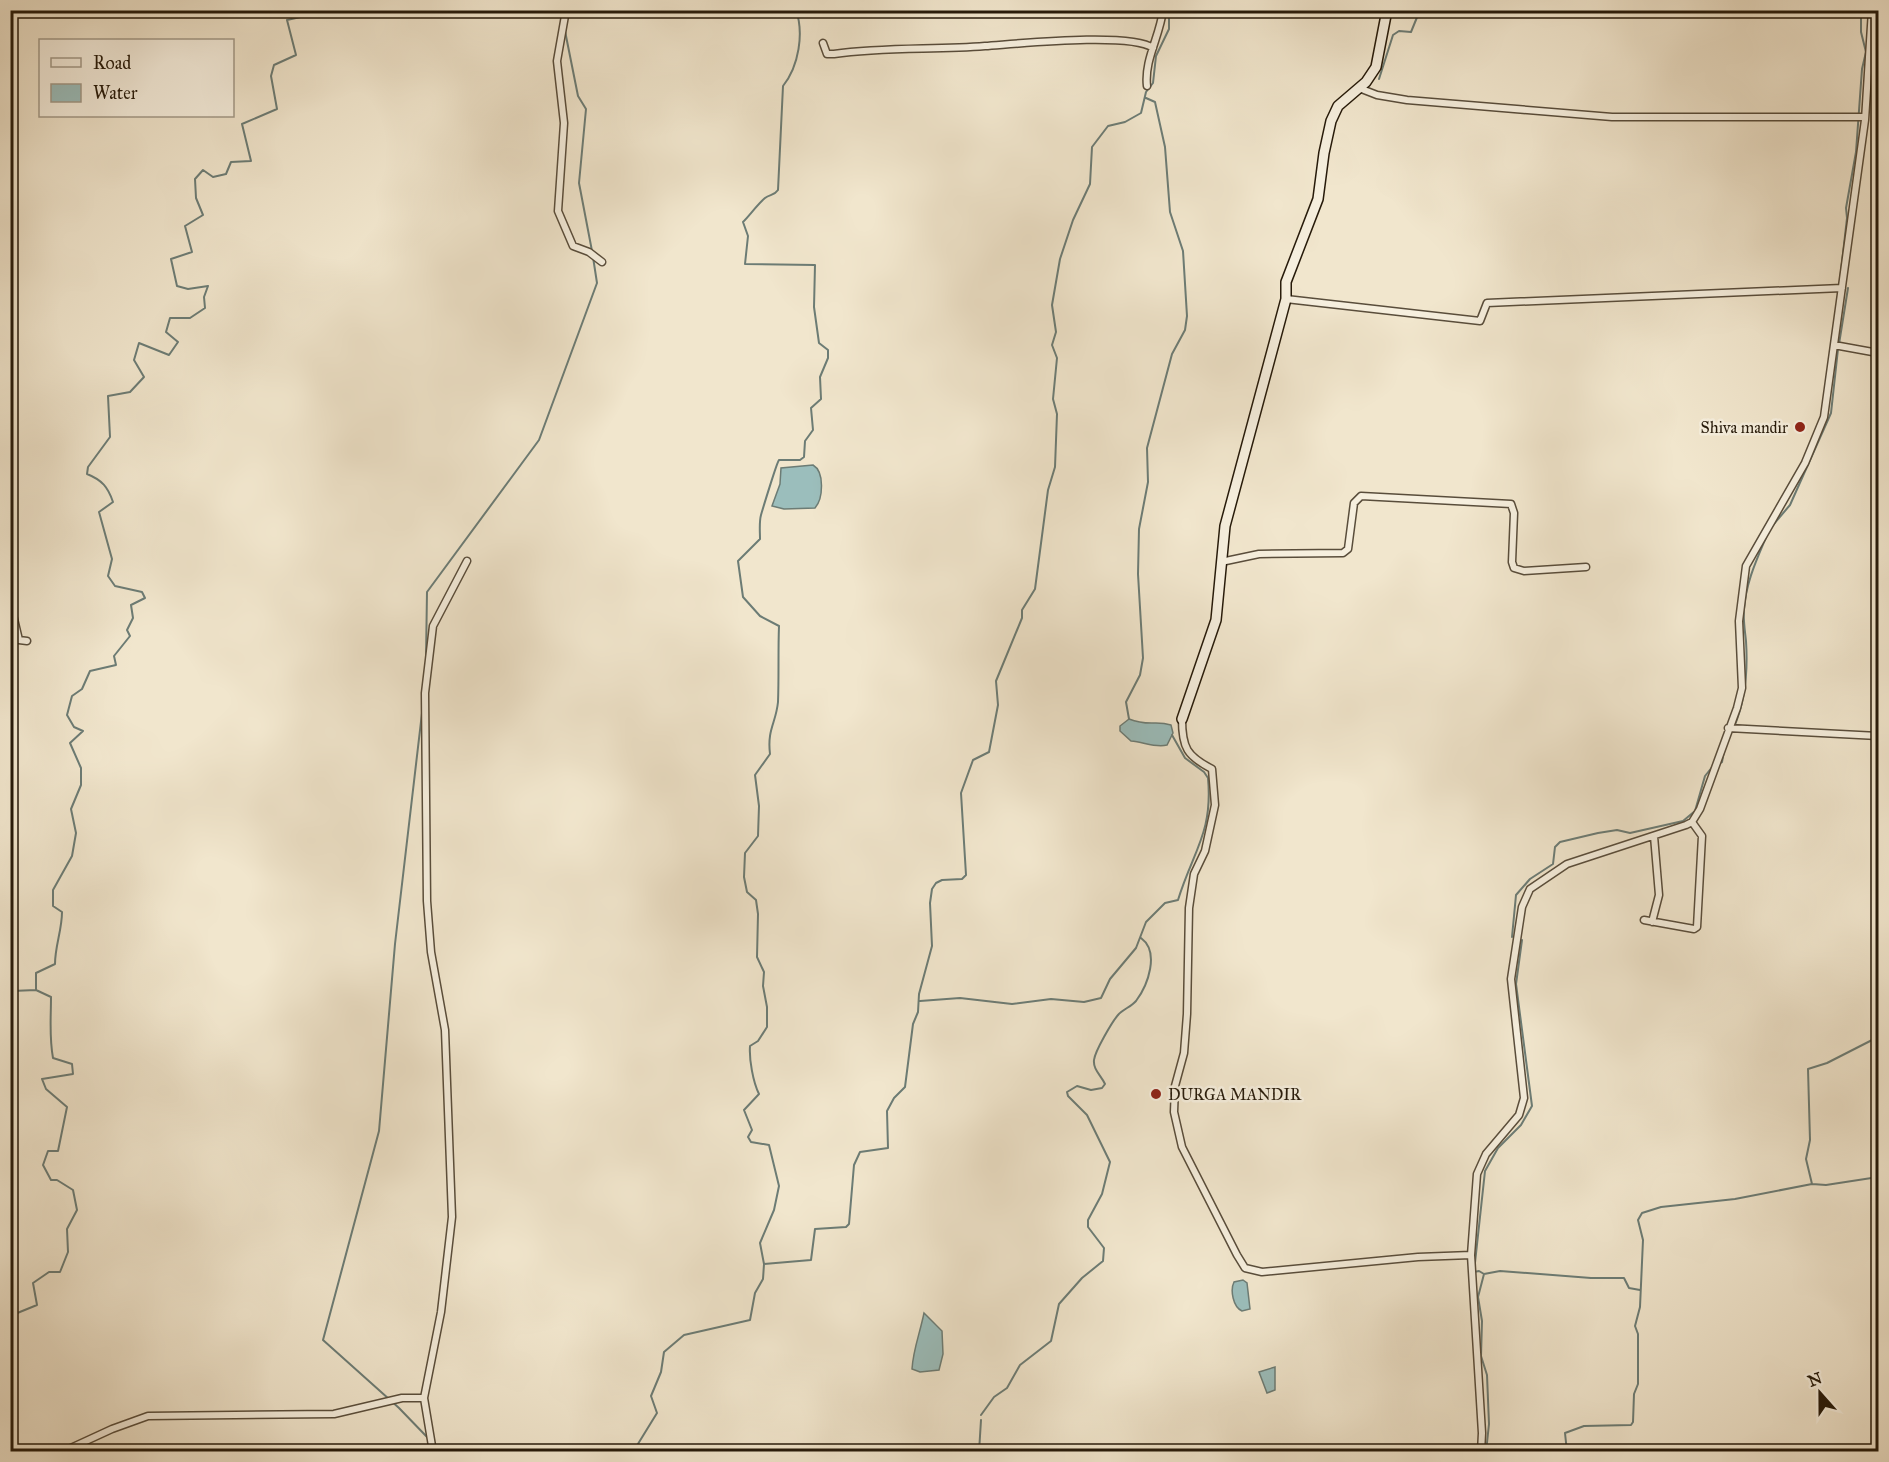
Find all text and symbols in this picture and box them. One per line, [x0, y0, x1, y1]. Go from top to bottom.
legend [39, 39, 234, 117]
text: Road [93, 52, 131, 74]
text: Water [93, 82, 138, 104]
place label: Shiva mandir [1701, 418, 1788, 437]
marker: Shiva mandir [1793, 420, 1807, 434]
place label: DURGA MANDIR [1168, 1085, 1302, 1104]
marker: DURGA MANDIR [1149, 1087, 1163, 1101]
north arrow [1790, 1363, 1850, 1423]
text: N [1805, 1368, 1825, 1391]

